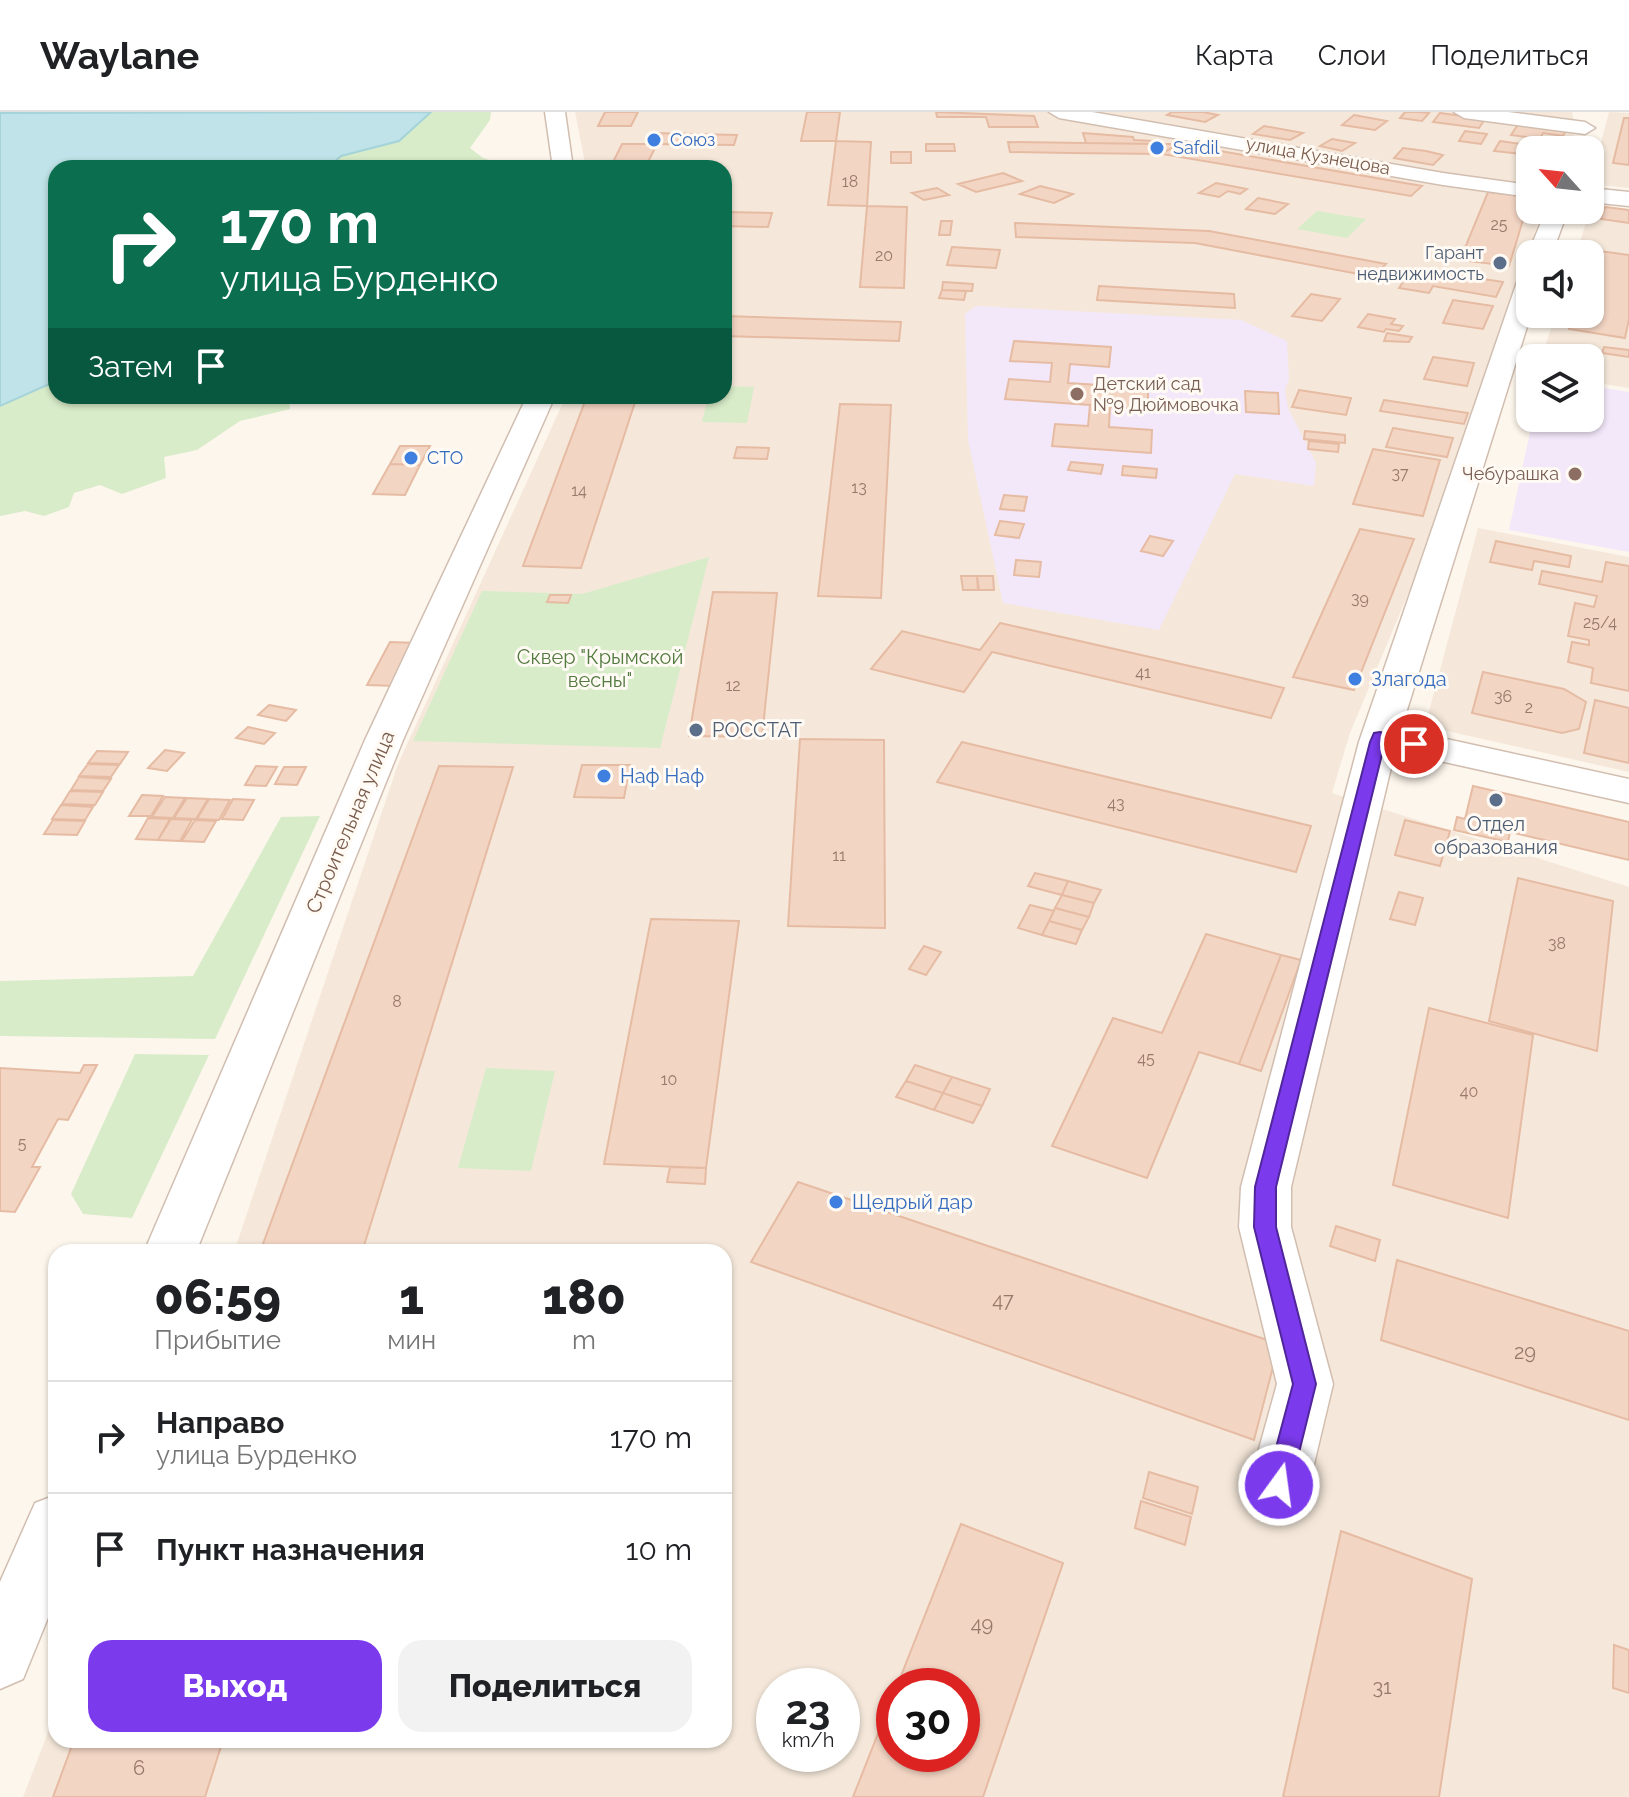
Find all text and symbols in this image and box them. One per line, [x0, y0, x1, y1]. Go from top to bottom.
text: Waylane [40, 33, 199, 78]
text: Карта [1195, 39, 1274, 72]
text: Слои [1318, 39, 1386, 72]
text: Поделиться [1430, 39, 1589, 72]
place label: Союз [670, 129, 715, 150]
marker: Союз [645, 131, 663, 149]
street label: улица Кузнецова [1244, 132, 1392, 179]
north arrow [1516, 136, 1604, 224]
map controls [1516, 136, 1604, 432]
place label: Safdil [1173, 137, 1219, 158]
marker: Safdil [1148, 139, 1166, 157]
house number: 18 [842, 172, 858, 191]
text: 170 m [220, 190, 379, 256]
icon: right [88, 192, 192, 296]
house number: 25 [1490, 215, 1508, 234]
button: sound [1516, 240, 1604, 328]
place label: Гарант недвижимость [1357, 242, 1484, 284]
house number: 20 [875, 246, 893, 265]
marker: Гарант недвижимость [1491, 254, 1509, 272]
text: улица Бурденко [220, 257, 498, 299]
icon: arrive [189, 344, 233, 388]
button: layers [1516, 344, 1604, 432]
text: Затем [88, 349, 173, 384]
place label: Детский сад №9 Дюймовочка [1093, 373, 1239, 415]
marker: Детский сад №9 Дюймовочка [1068, 385, 1086, 403]
place label: СТО [427, 447, 463, 468]
marker: СТО [402, 449, 420, 467]
place label: Чебурашка [1462, 463, 1559, 484]
house number: 37 [1391, 464, 1409, 483]
marker: Чебурашка [1566, 465, 1584, 483]
house number: 13 [851, 478, 867, 497]
house number: 14 [571, 481, 587, 500]
house number: 39 [1351, 589, 1369, 608]
house number: 25/4 [1583, 613, 1617, 632]
park label: Сквер "Крымской весны" [517, 645, 683, 692]
house number: 41 [1135, 663, 1151, 682]
place label: Злагода [1371, 667, 1447, 691]
marker: Злагода [1346, 670, 1364, 688]
house number: 12 [725, 676, 741, 695]
house number: 36 [1494, 687, 1512, 706]
house number: 2 [1525, 698, 1533, 717]
pin [1380, 710, 1448, 778]
place label: РОССТАТ [712, 718, 802, 742]
marker: РОССТАТ [687, 721, 705, 739]
icon: arrive [1392, 722, 1436, 766]
street label: Строительная улица [301, 727, 399, 917]
place label: Наф Наф [620, 764, 704, 788]
marker: Наф Наф [595, 767, 613, 785]
marker: Отдел образования [1487, 791, 1505, 809]
house number: 43 [1107, 794, 1125, 813]
place label: Отдел образования [1434, 812, 1558, 859]
house number: 11 [832, 846, 846, 865]
house number: 38 [1548, 934, 1566, 953]
house number: 8 [392, 992, 402, 1011]
house number: 45 [1137, 1049, 1155, 1068]
house number: 10 [661, 1070, 677, 1089]
house number: 40 [1460, 1082, 1478, 1101]
house number: 5 [18, 1134, 27, 1153]
place label: Щедрый дар [852, 1190, 973, 1214]
marker: Щедрый дар [827, 1193, 845, 1211]
text: 06:59 [154, 1269, 281, 1325]
text: 1 [399, 1269, 424, 1325]
text: 180 [542, 1269, 626, 1325]
house number: 47 [992, 1288, 1014, 1312]
text: Прибытие [154, 1325, 281, 1355]
text: мин [387, 1325, 436, 1355]
text: m [572, 1325, 596, 1355]
house number: 29 [1514, 1340, 1536, 1364]
text: Направо [156, 1405, 285, 1440]
icon: right [88, 1415, 132, 1459]
text: 170 m [610, 1420, 692, 1455]
text: улица Бурденко [156, 1440, 357, 1470]
position arrow [1237, 1443, 1321, 1527]
icon: arrive [88, 1527, 132, 1571]
text: Пункт назначения [156, 1532, 425, 1567]
text: 10 m [626, 1532, 692, 1567]
house number: 49 [971, 1612, 993, 1636]
button: Выход [88, 1640, 382, 1732]
button: Поделиться [398, 1640, 692, 1732]
speed limit sign: 30 [876, 1668, 980, 1772]
house number: 31 [1372, 1675, 1392, 1699]
text: 23 [786, 1686, 830, 1733]
text: km/h [782, 1728, 834, 1752]
house number: 6 [133, 1756, 145, 1780]

